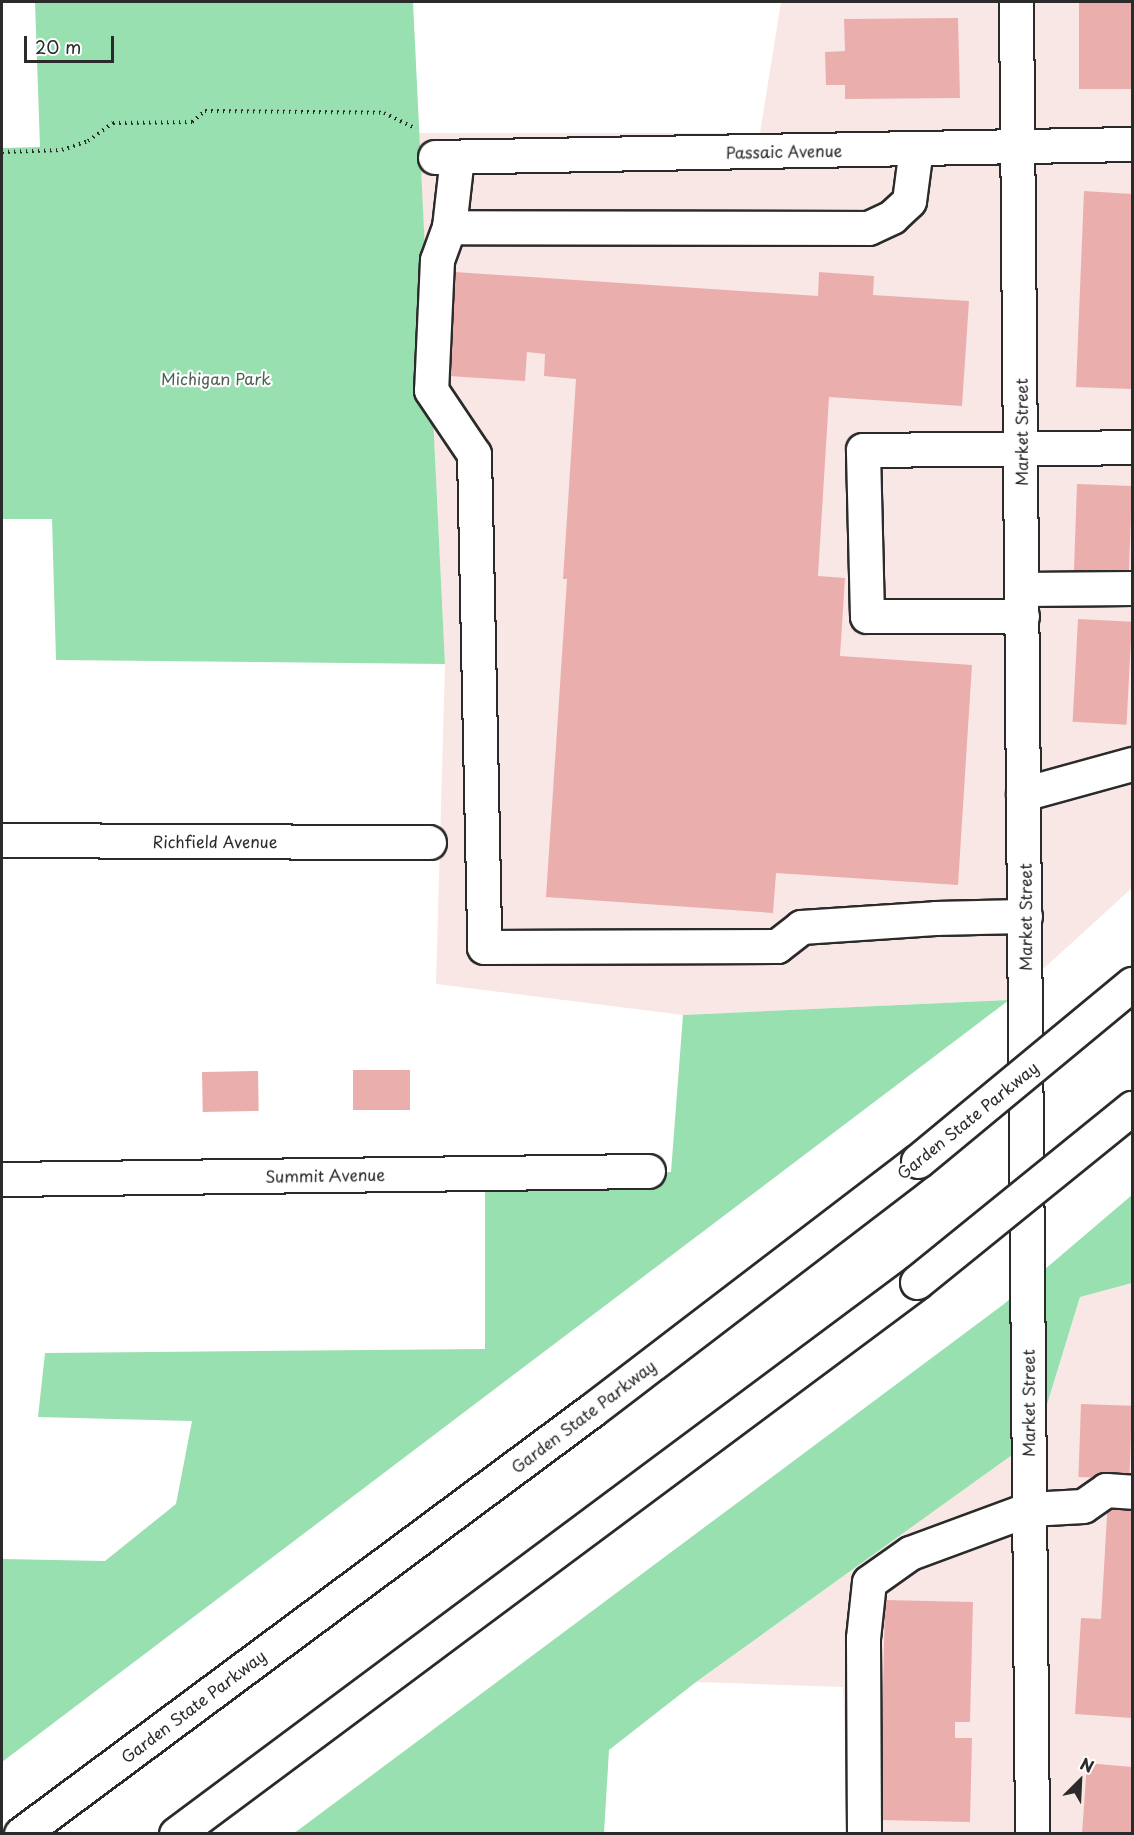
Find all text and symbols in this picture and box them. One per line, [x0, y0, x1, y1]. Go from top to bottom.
scale bar [27, 24, 117, 62]
text: 20 m [35, 33, 81, 60]
street label: Passaic Avenue [725, 140, 843, 162]
park label: Michigan Park [161, 368, 271, 388]
street label: Market Street [1011, 377, 1031, 487]
street label: Richfield Avenue [152, 831, 278, 851]
street label: Market Street [1015, 862, 1035, 972]
street label: Garden State Parkway [892, 1057, 1042, 1183]
street label: Summit Avenue [265, 1164, 385, 1186]
street label: Market Street [1018, 1348, 1038, 1458]
street label: Garden State Parkway [507, 1355, 659, 1477]
street label: Garden State Parkway [117, 1645, 269, 1767]
north arrow [1050, 1751, 1110, 1811]
text: N [1077, 1751, 1098, 1778]

